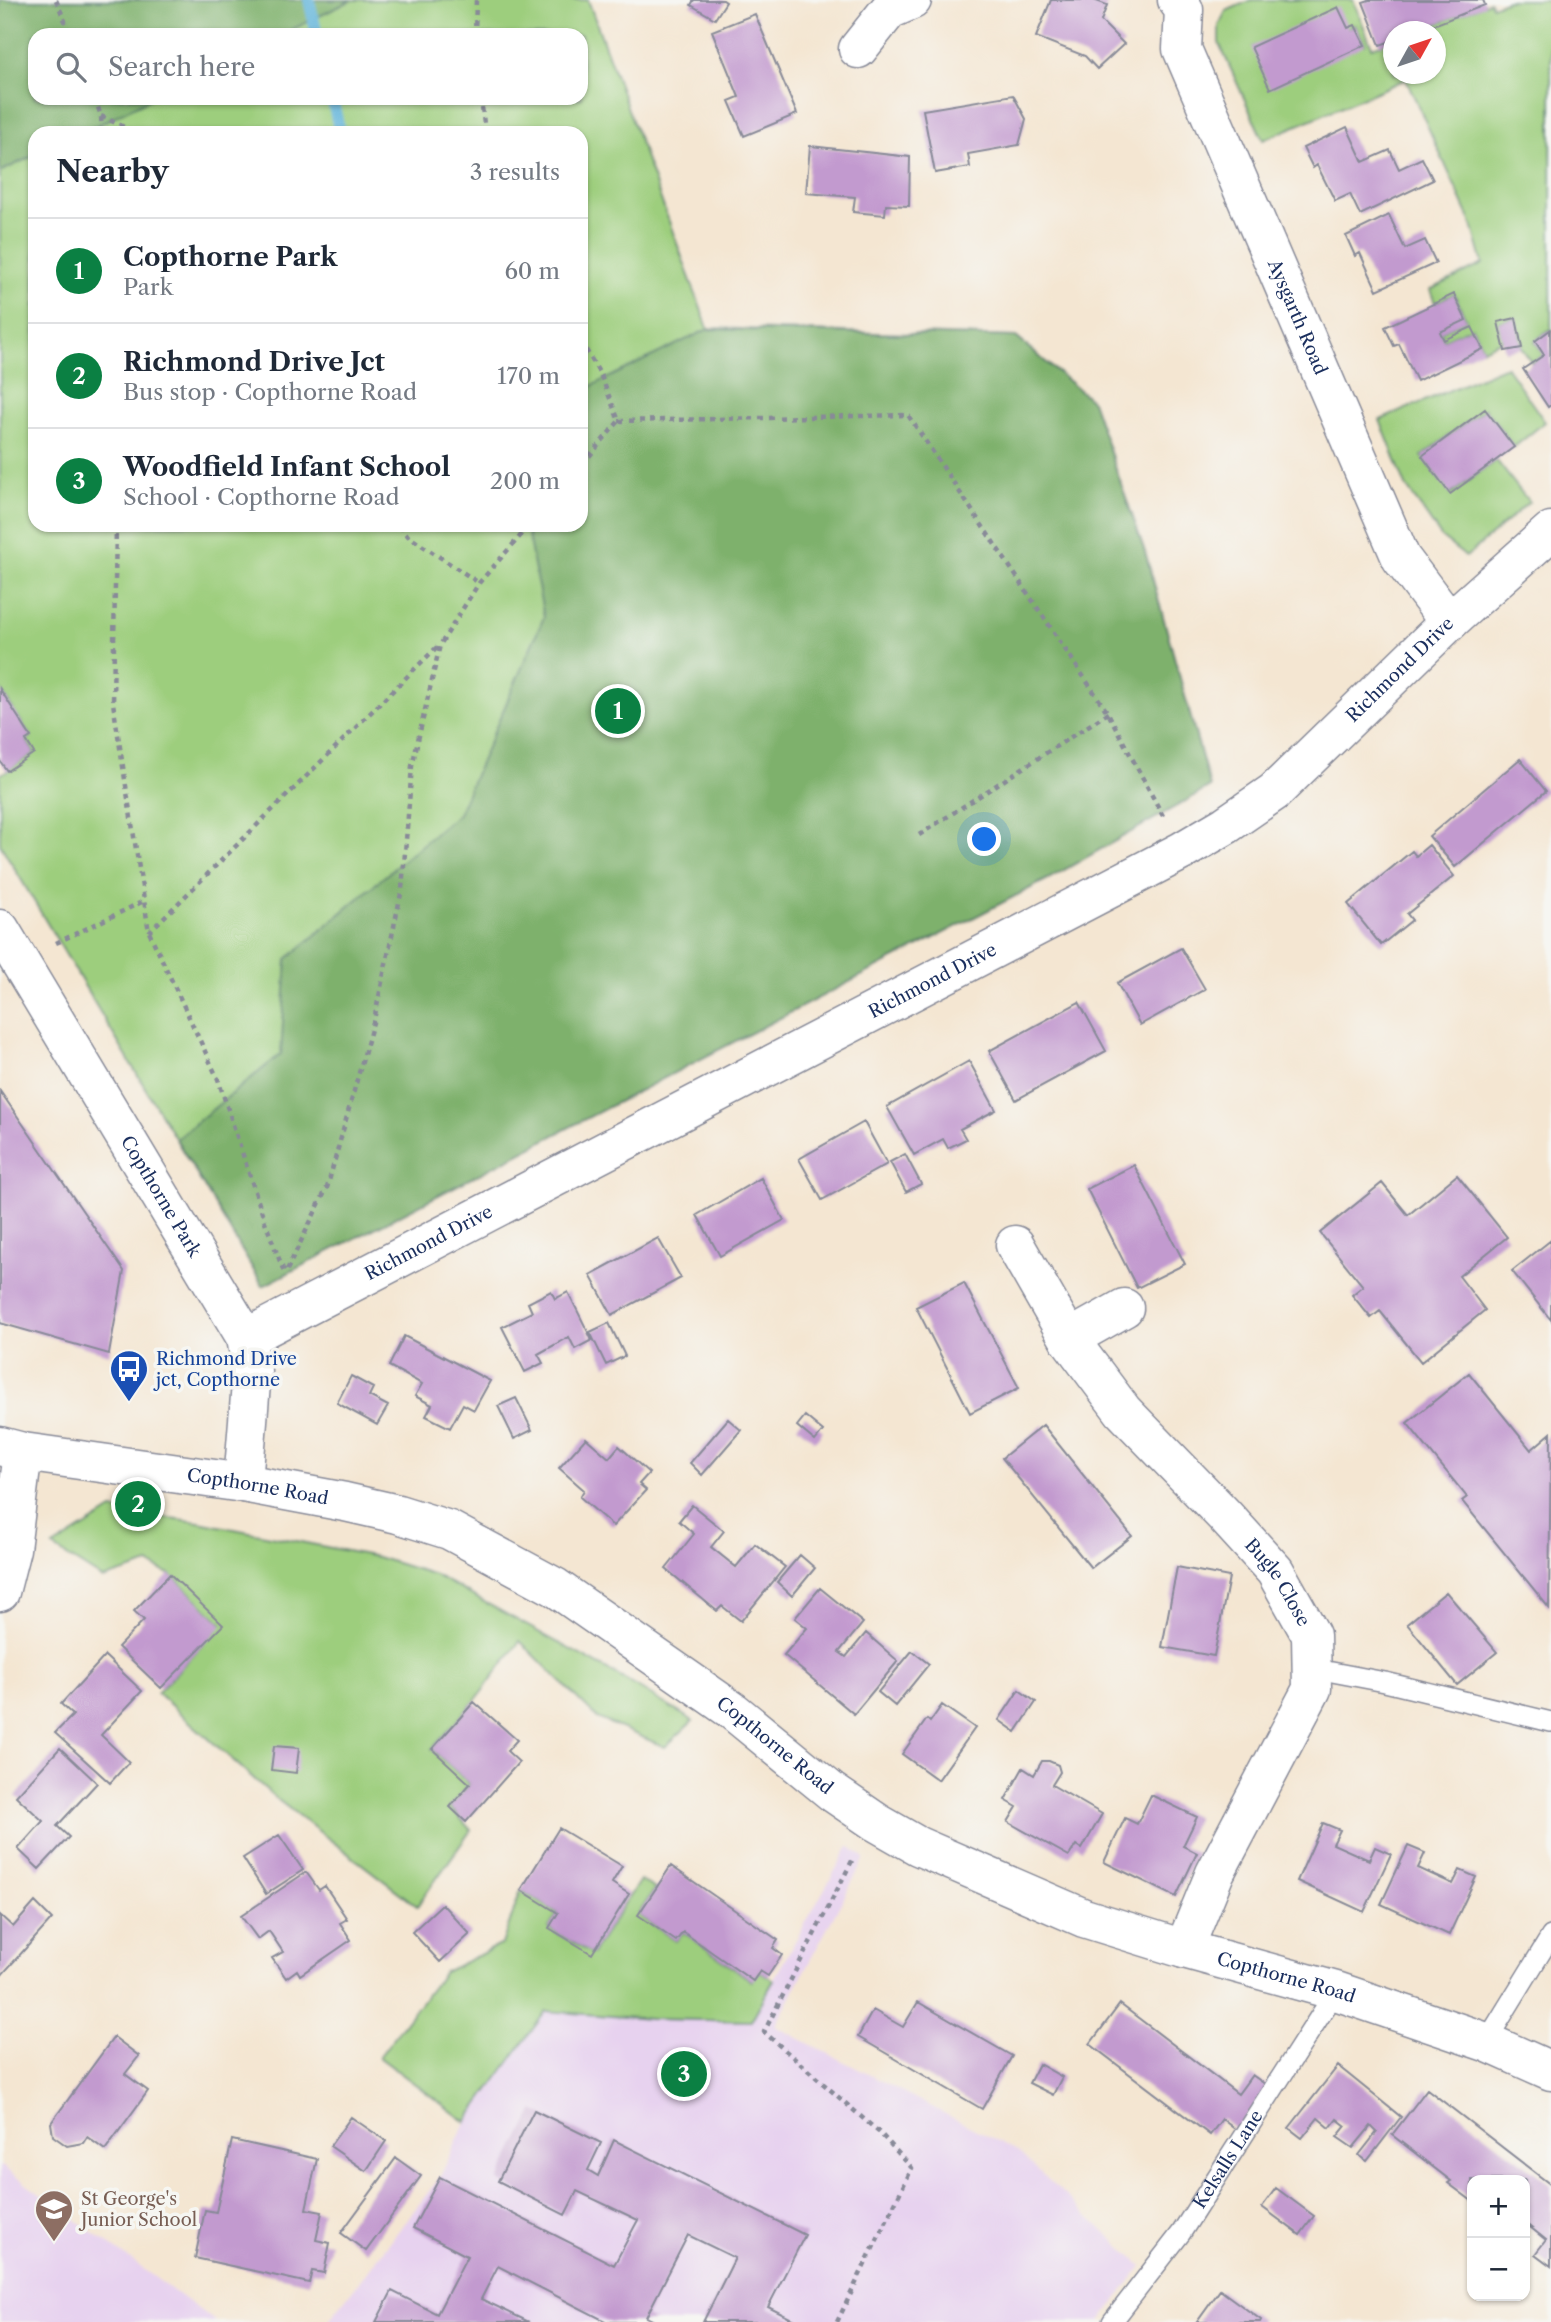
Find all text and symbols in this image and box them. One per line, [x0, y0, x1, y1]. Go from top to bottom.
north arrow [1383, 21, 1446, 84]
search box [28, 28, 588, 105]
icon: search [52, 48, 90, 86]
text: Search here [108, 51, 255, 83]
text: Nearby [56, 153, 169, 190]
text: 3 results [470, 158, 560, 186]
text: Copthorne Park [123, 241, 337, 273]
street label: Aysgarth Road [1262, 255, 1332, 378]
text: 1 [74, 257, 84, 285]
text: 60 m [504, 257, 560, 285]
text: Park [123, 273, 173, 301]
text: Richmond Drive Jct [123, 346, 385, 378]
text: 2 [72, 362, 86, 390]
text: 170 m [497, 362, 560, 390]
text: Bus stop · Copthorne Road [123, 378, 417, 406]
text: Woodfield Infant School [123, 451, 450, 483]
text: 3 [73, 467, 86, 495]
text: 200 m [490, 467, 560, 495]
text: School · Copthorne Road [123, 483, 400, 511]
street label: Richmond Drive [1342, 613, 1458, 727]
pin: 1 [595, 685, 641, 737]
your location [967, 822, 1001, 856]
street label: Richmond Drive [865, 938, 1000, 1023]
street label: Copthorne Park [116, 1132, 207, 1262]
street label: Richmond Drive [361, 1201, 496, 1285]
bus stop icon: Richmond Drive jct, Copthorne [108, 1348, 150, 1403]
place label: Richmond Drive jct, Copthorne [153, 1348, 297, 1391]
street label: Copthorne Road [186, 1464, 330, 1510]
pin: 2 [115, 1478, 161, 1530]
street label: Bugle Close [1240, 1534, 1315, 1630]
street label: Copthorne Road [713, 1692, 837, 1799]
street label: Copthorne Road [1214, 1948, 1358, 2008]
pin: 3 [661, 2048, 707, 2100]
street label: Kelsalls Lane [1189, 2106, 1268, 2213]
map controls [1467, 2175, 1530, 2301]
button: + [1467, 2175, 1530, 2238]
school or university icon: St George's Junior School [33, 2188, 75, 2243]
place label: St George's Junior School [78, 2188, 197, 2231]
button: − [1467, 2238, 1530, 2301]

